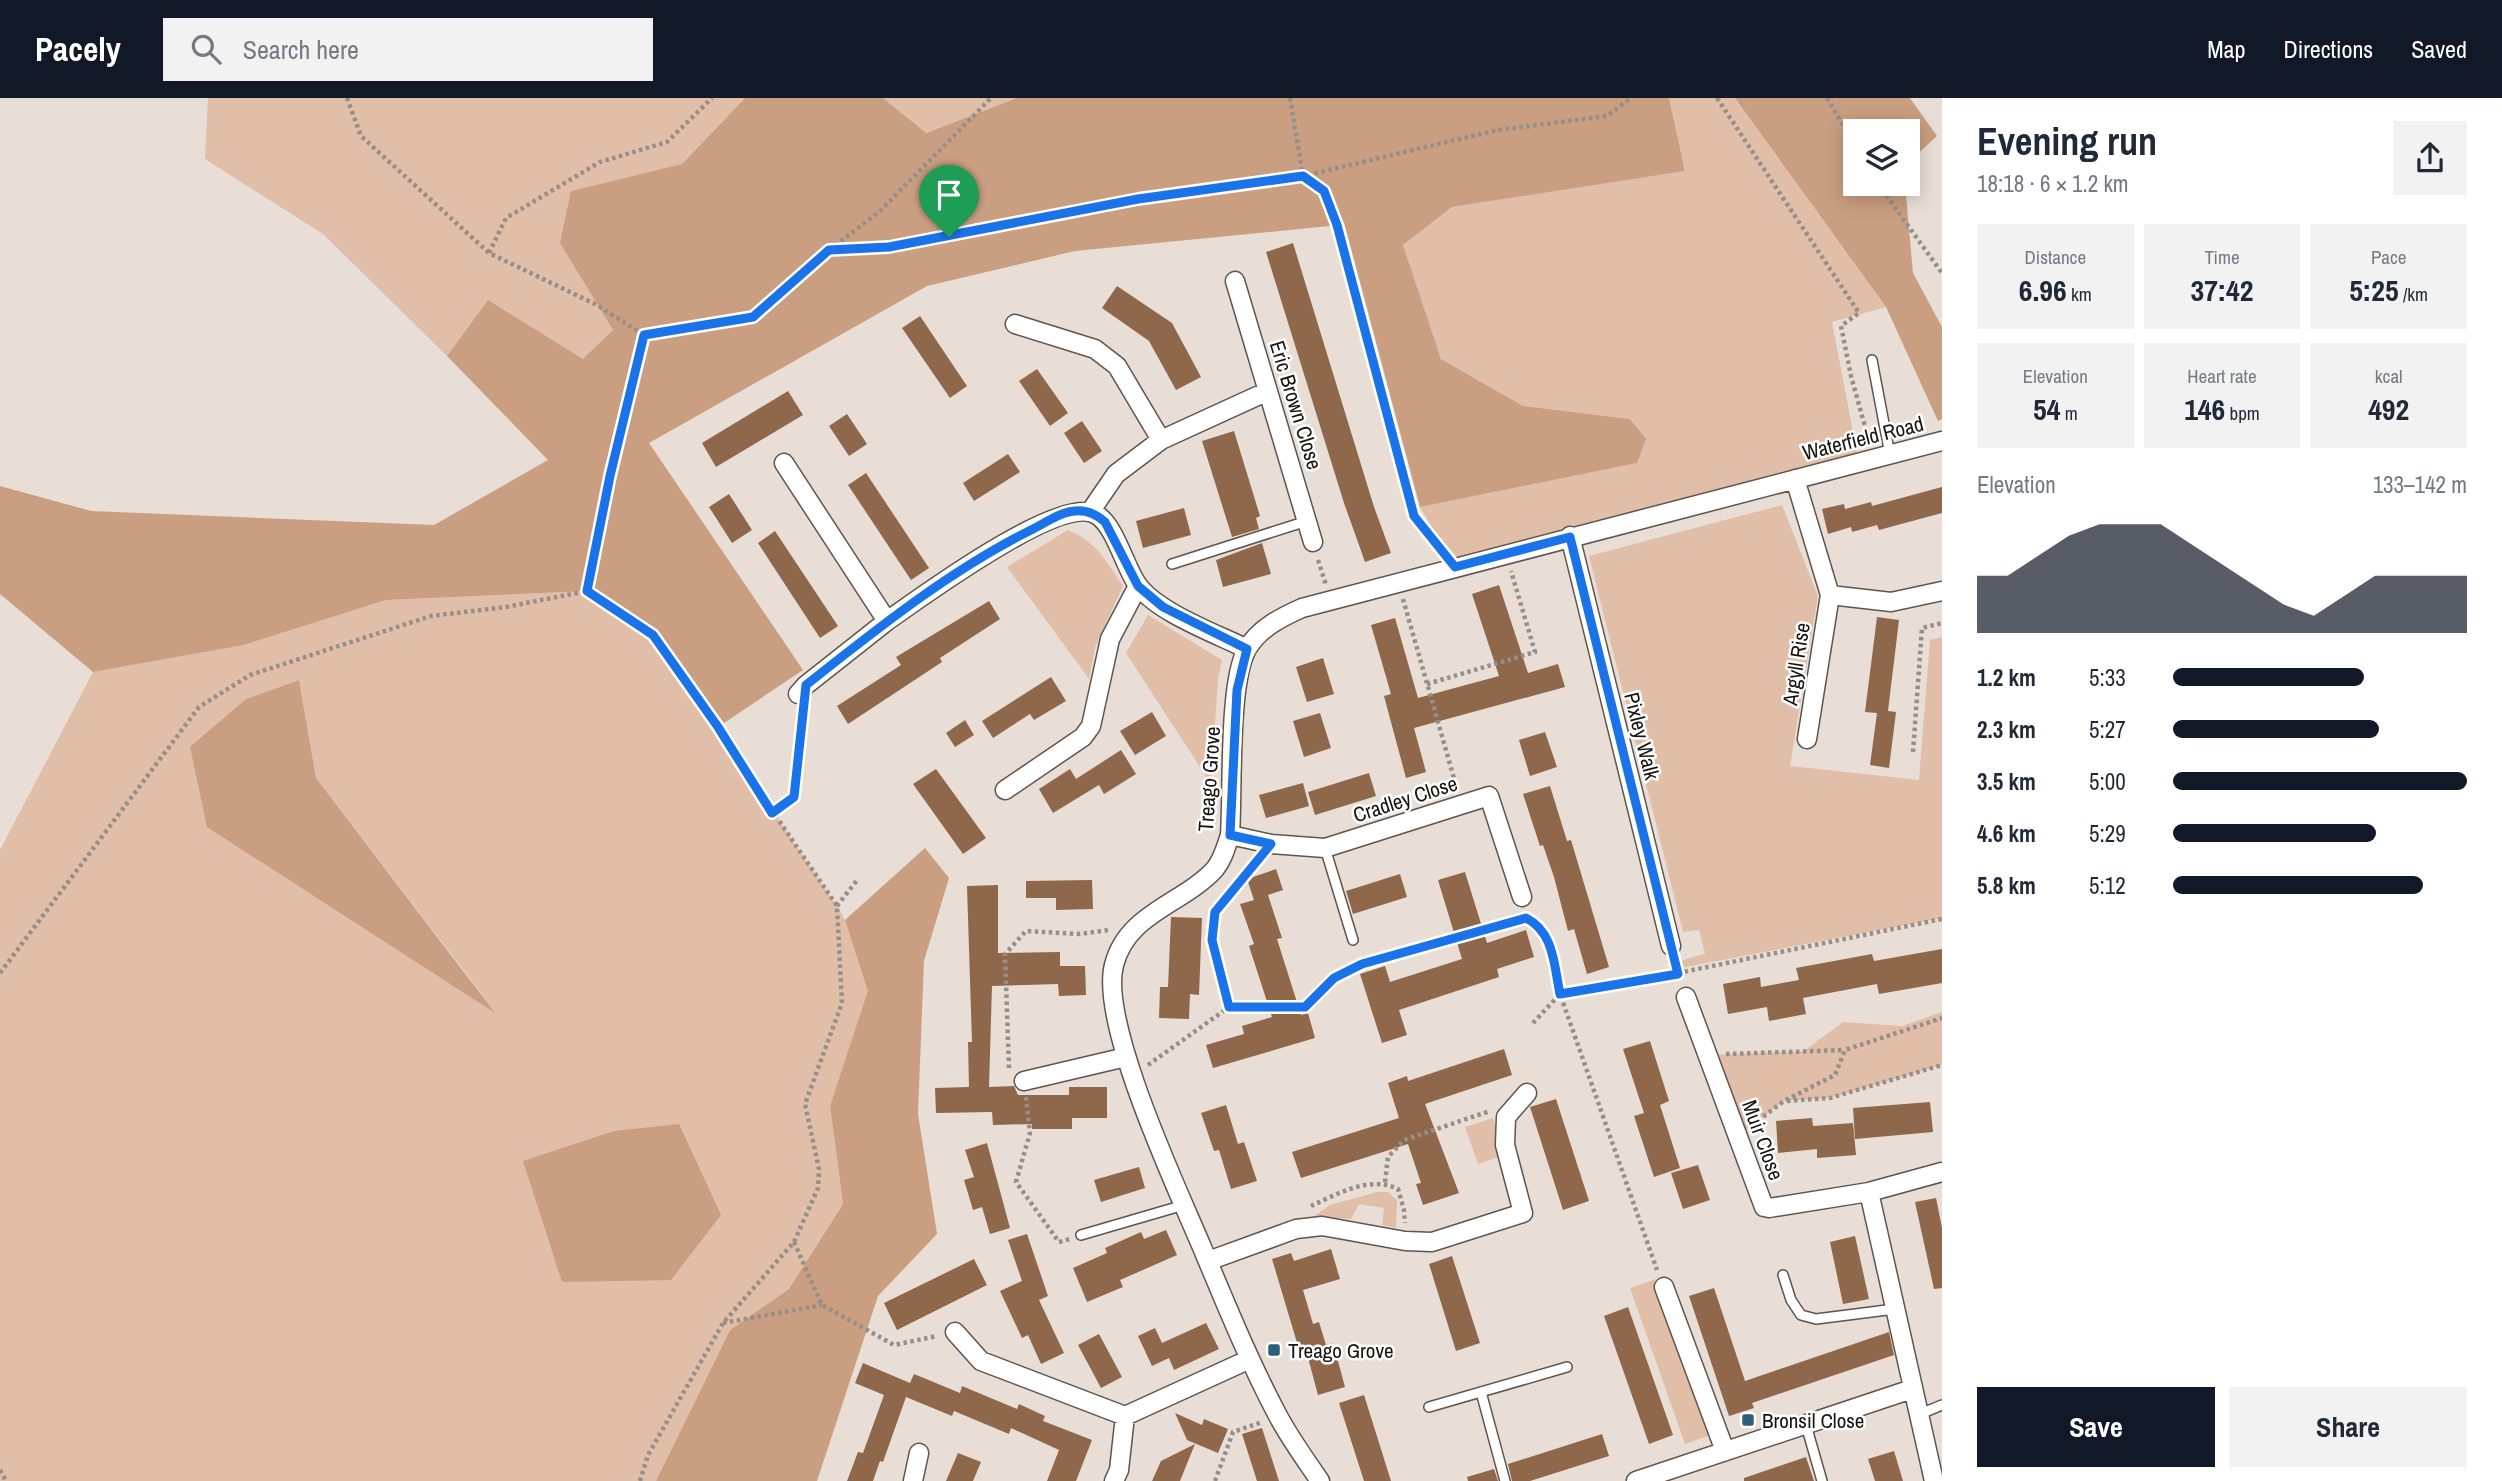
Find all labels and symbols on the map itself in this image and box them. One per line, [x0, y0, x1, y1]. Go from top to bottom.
pin [919, 165, 979, 237]
street label: Eric Brown Close [1263, 337, 1329, 473]
street label: Waterfield Road [1799, 409, 1927, 467]
street label: Argyll Rise [1775, 621, 1817, 708]
street label: Pixley Walk [1617, 689, 1667, 783]
street label: Treago Grove [1191, 725, 1227, 833]
street label: Cradley Close [1349, 769, 1461, 829]
street label: Muir Close [1735, 1096, 1791, 1184]
place label: Treago Grove [1288, 1336, 1394, 1365]
marker: Treago Grove [1266, 1342, 1282, 1358]
place label: Bronsil Close [1762, 1406, 1864, 1435]
marker: Bronsil Close [1740, 1412, 1756, 1428]

